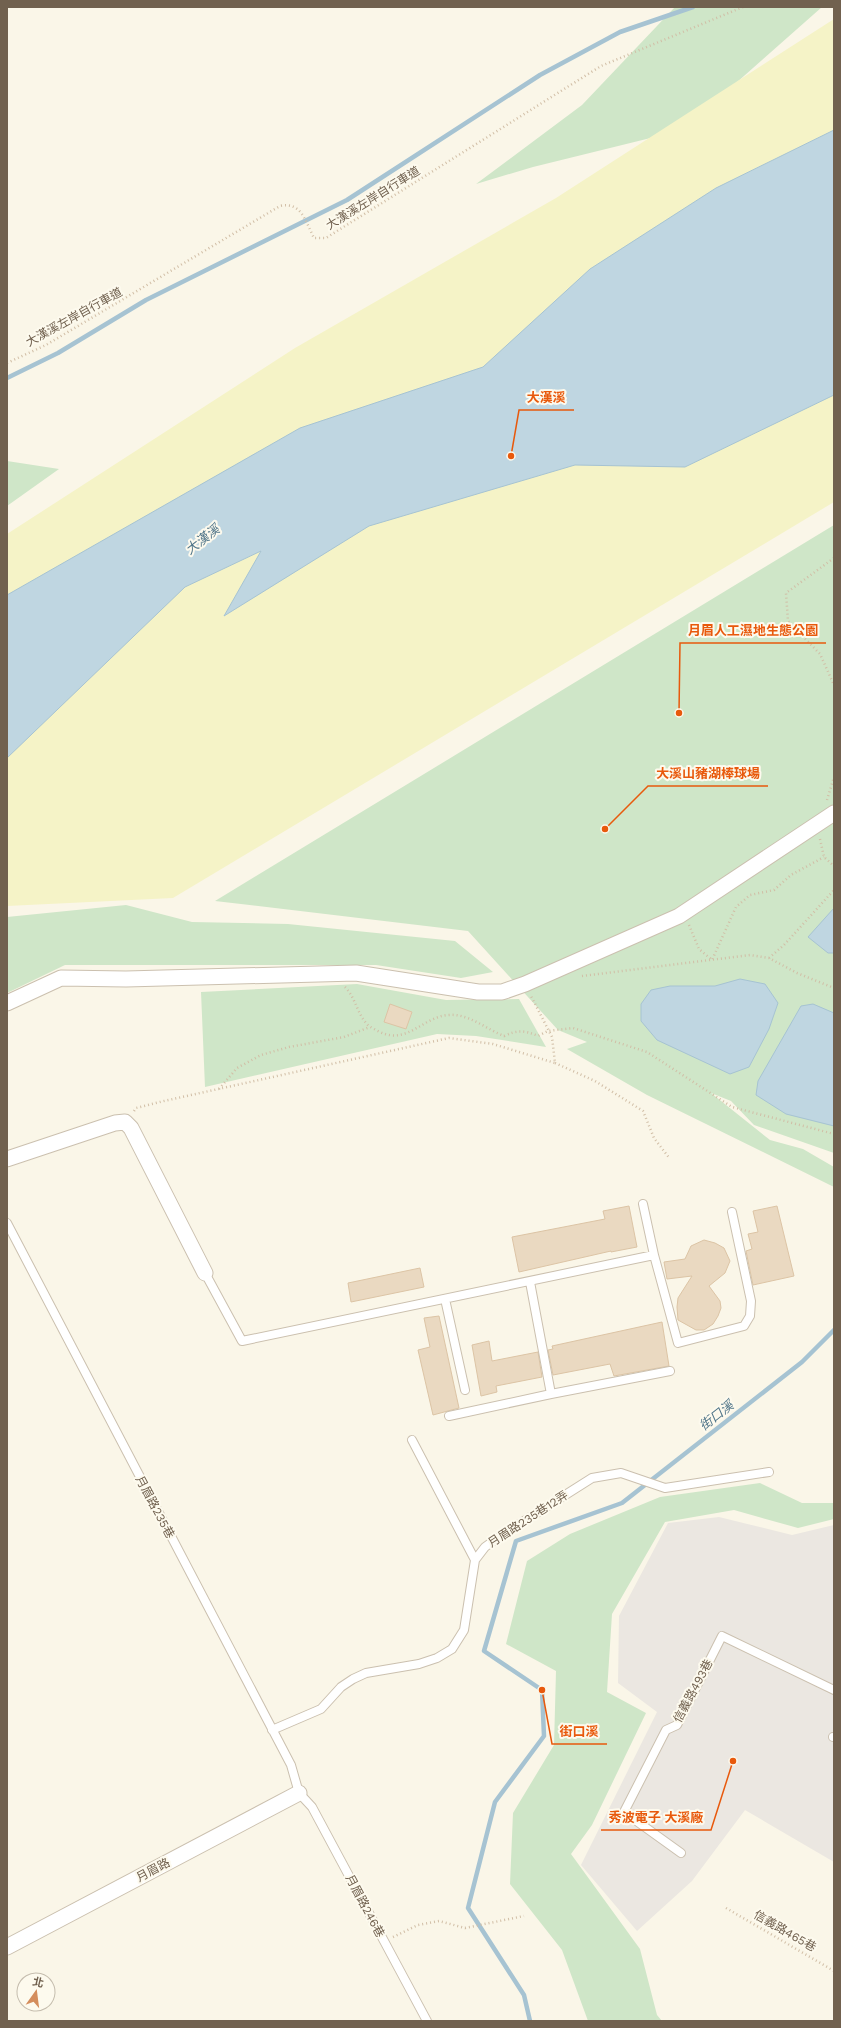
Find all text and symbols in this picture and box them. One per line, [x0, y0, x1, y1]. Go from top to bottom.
street label: 大漢溪左岸自行車道 [323, 163, 423, 233]
street label: 大漢溪左岸自行車道 [23, 285, 125, 349]
callout: 大漢溪 [519, 385, 574, 410]
text: 大漢溪 [526, 390, 566, 405]
water label: 大漢溪 [182, 520, 224, 557]
callout: 月眉人工濕地生態公園 [680, 618, 826, 643]
text: 月眉人工濕地生態公園 [688, 623, 818, 638]
callout: 大溪山豬湖棒球場 [648, 761, 768, 786]
text: 大溪山豬湖棒球場 [656, 766, 760, 781]
water label: 街口溪 [696, 1396, 738, 1433]
street label: 月眉路235巷 [133, 1473, 177, 1541]
street label: 月眉路235巷12弄 [485, 1488, 571, 1550]
street label: 信義路493巷 [671, 1657, 715, 1725]
callout: 街口溪 [552, 1719, 607, 1744]
text: 街口溪 [559, 1724, 599, 1739]
callout: 秀波電子 大溪廠 [601, 1805, 711, 1830]
text: 秀波電子 大溪廠 [609, 1810, 703, 1825]
street label: 月眉路 [134, 1855, 172, 1885]
street label: 月眉路246巷 [343, 1872, 387, 1940]
street label: 信義路465巷 [751, 1908, 819, 1954]
north arrow [16, 1972, 56, 2012]
text: 北 [31, 1975, 45, 1990]

